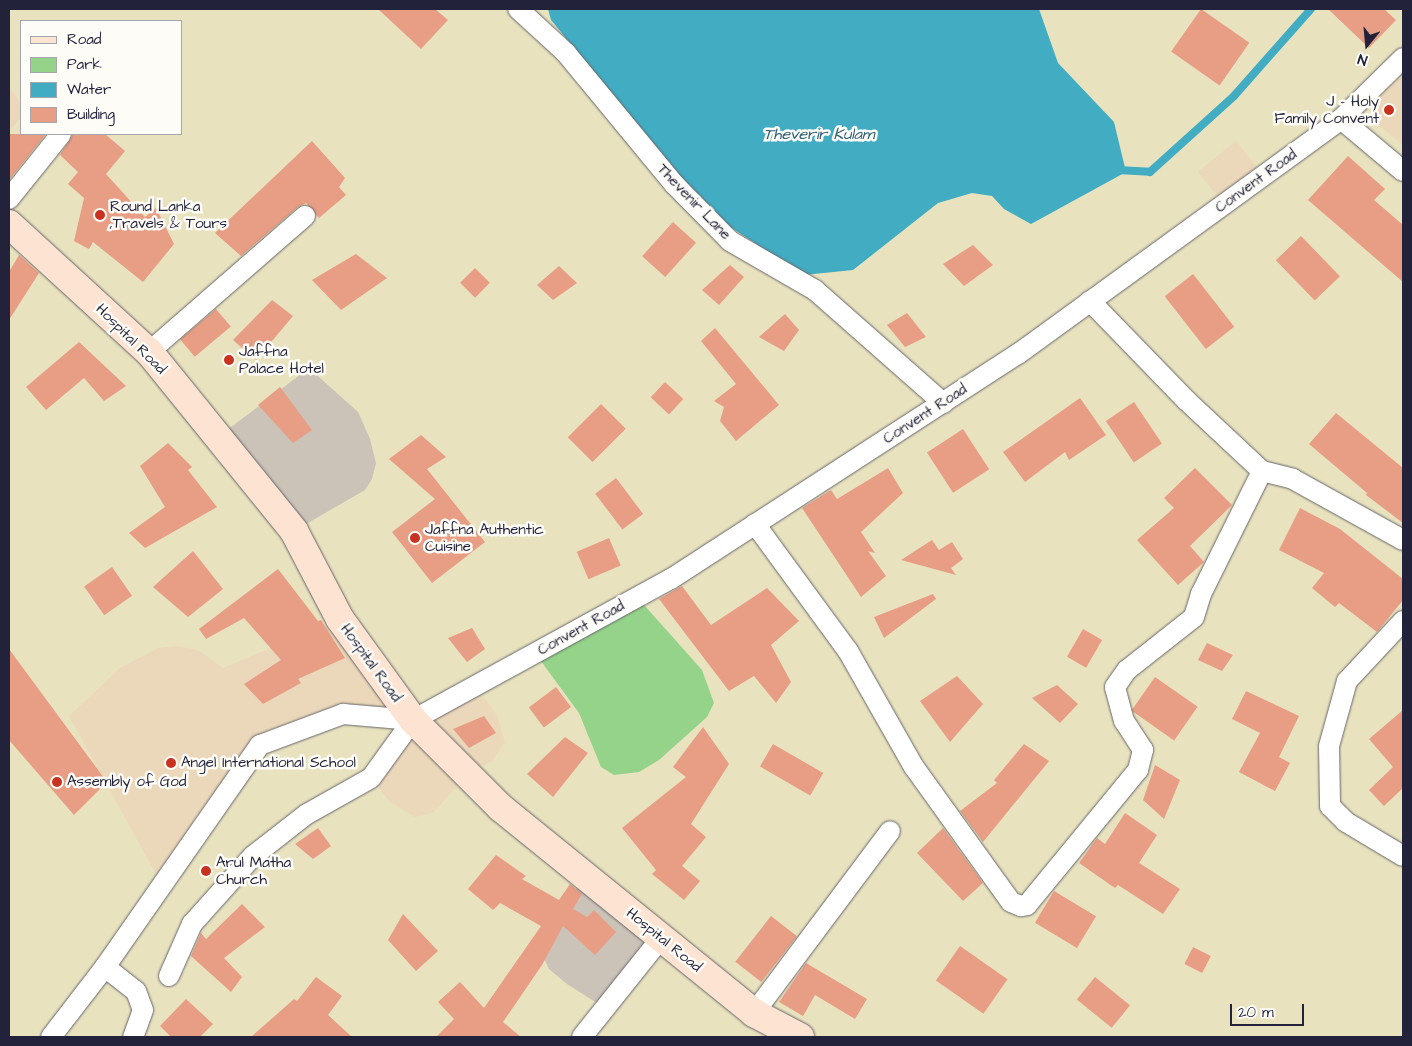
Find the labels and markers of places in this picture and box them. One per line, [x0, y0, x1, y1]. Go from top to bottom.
place label: J - Holy Family Convent [1274, 92, 1379, 127]
marker: J - Holy Family Convent [1383, 104, 1395, 116]
place label: Round Lanka ,Travels & Tours [110, 197, 227, 232]
marker: Round Lanka ,Travels & Tours [94, 209, 106, 221]
place label: Jaffna Palace Hotel [239, 342, 324, 377]
marker: Jaffna Palace Hotel [223, 354, 235, 366]
place label: Jaffna Authentic Cuisine [425, 520, 544, 555]
marker: Jaffna Authentic Cuisine [409, 532, 421, 544]
place label: Angel International School [181, 754, 356, 772]
marker: Angel International School [165, 757, 177, 769]
place label: Assembly of God [67, 773, 186, 791]
marker: Assembly of God [51, 776, 63, 788]
place label: Arul Matha Church [216, 853, 291, 888]
marker: Arul Matha Church [200, 865, 212, 877]

